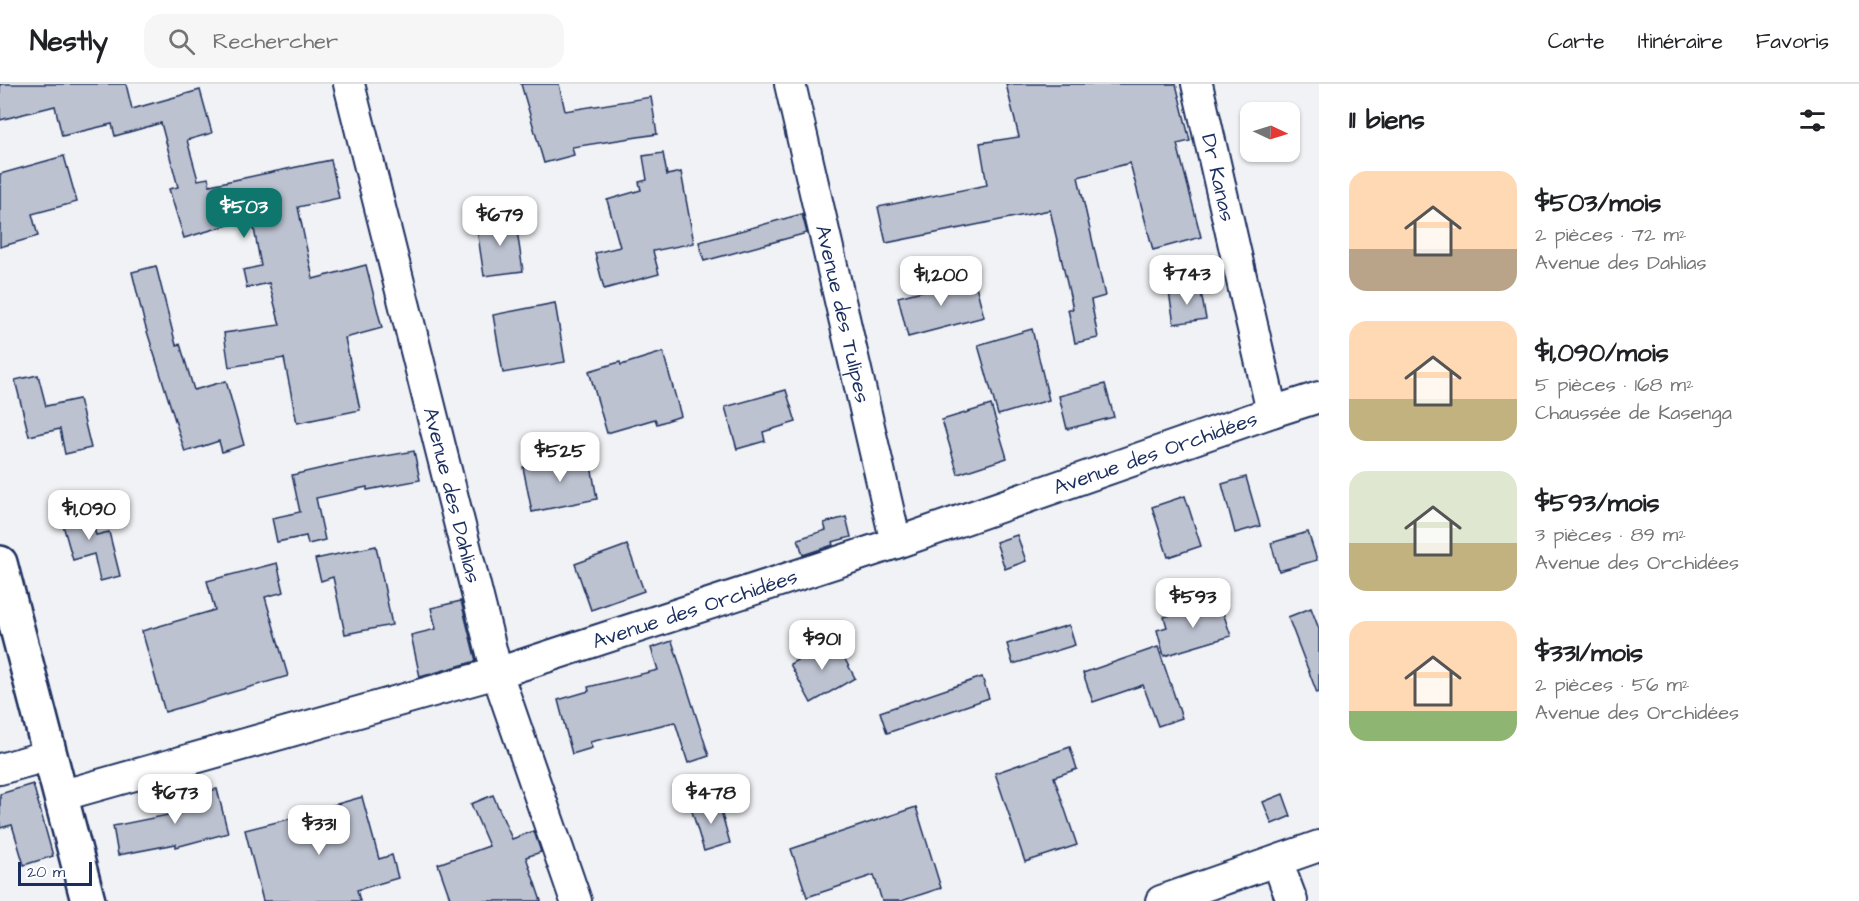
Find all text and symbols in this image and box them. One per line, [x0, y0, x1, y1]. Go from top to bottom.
search box [144, 14, 564, 68]
text: Nestly [30, 22, 108, 61]
icon: search [165, 25, 198, 58]
text: Rechercher [213, 26, 338, 57]
text: Carte [1548, 27, 1605, 56]
text: Itinéraire [1638, 27, 1723, 56]
text: Favoris [1756, 27, 1829, 56]
north arrow [1240, 102, 1300, 162]
map controls [1240, 102, 1300, 162]
text: 11 biens [1349, 102, 1425, 138]
icon: filters [1796, 104, 1829, 137]
street label: Dr Kanas [1194, 131, 1242, 224]
text: $503/mois [1535, 185, 1661, 221]
pin: $503 [208, 188, 280, 239]
text: $503 [220, 193, 268, 221]
icon: home [1397, 195, 1469, 267]
pin: $679 [464, 196, 536, 247]
text: $679 [476, 201, 524, 229]
text: 2 pièces · 72 m² [1535, 221, 1687, 249]
street label: Avenue des Tulipes [808, 222, 877, 406]
text: Avenue des Dahlias [1535, 249, 1707, 277]
pin: $743 [1151, 255, 1223, 306]
pin: $1,200 [892, 256, 990, 307]
text: $743 [1163, 260, 1211, 288]
text: $1,200 [914, 261, 968, 289]
text: $1,090/mois [1535, 335, 1669, 371]
icon: home [1397, 345, 1469, 417]
text: 5 pièces · 168 m² [1535, 371, 1694, 399]
text: Chaussée de Kasenga [1535, 399, 1732, 427]
street label: Avenue des Dahlias [416, 404, 488, 586]
street label: Avenue des Orchidées [1049, 404, 1261, 502]
pin: $525 [524, 432, 596, 483]
text: $525 [535, 437, 585, 465]
text: $593/mois [1535, 485, 1660, 521]
pin: $1,090 [40, 490, 138, 541]
text: $1,090 [62, 495, 116, 523]
icon: home [1397, 495, 1469, 567]
text: 3 pièces · 89 m² [1535, 521, 1686, 549]
text: Avenue des Orchidées [1535, 549, 1739, 577]
street label: Avenue des Orchidées [588, 562, 801, 656]
pin: $593 [1157, 578, 1229, 629]
text: $593 [1170, 583, 1216, 611]
pin: $901 [786, 620, 858, 671]
text: $901 [803, 625, 841, 653]
text: $331/mois [1535, 635, 1643, 671]
icon: home [1397, 645, 1469, 717]
text: 2 pièces · 56 m² [1535, 671, 1690, 699]
text: Avenue des Orchidées [1535, 699, 1739, 727]
pin: $673 [139, 774, 211, 825]
pin: $478 [675, 774, 747, 825]
text: $673 [152, 779, 198, 807]
text: $478 [686, 779, 736, 807]
pin: $331 [283, 805, 355, 856]
text: $331 [302, 810, 336, 838]
scale bar [18, 859, 92, 886]
text: 20 m [27, 861, 65, 883]

